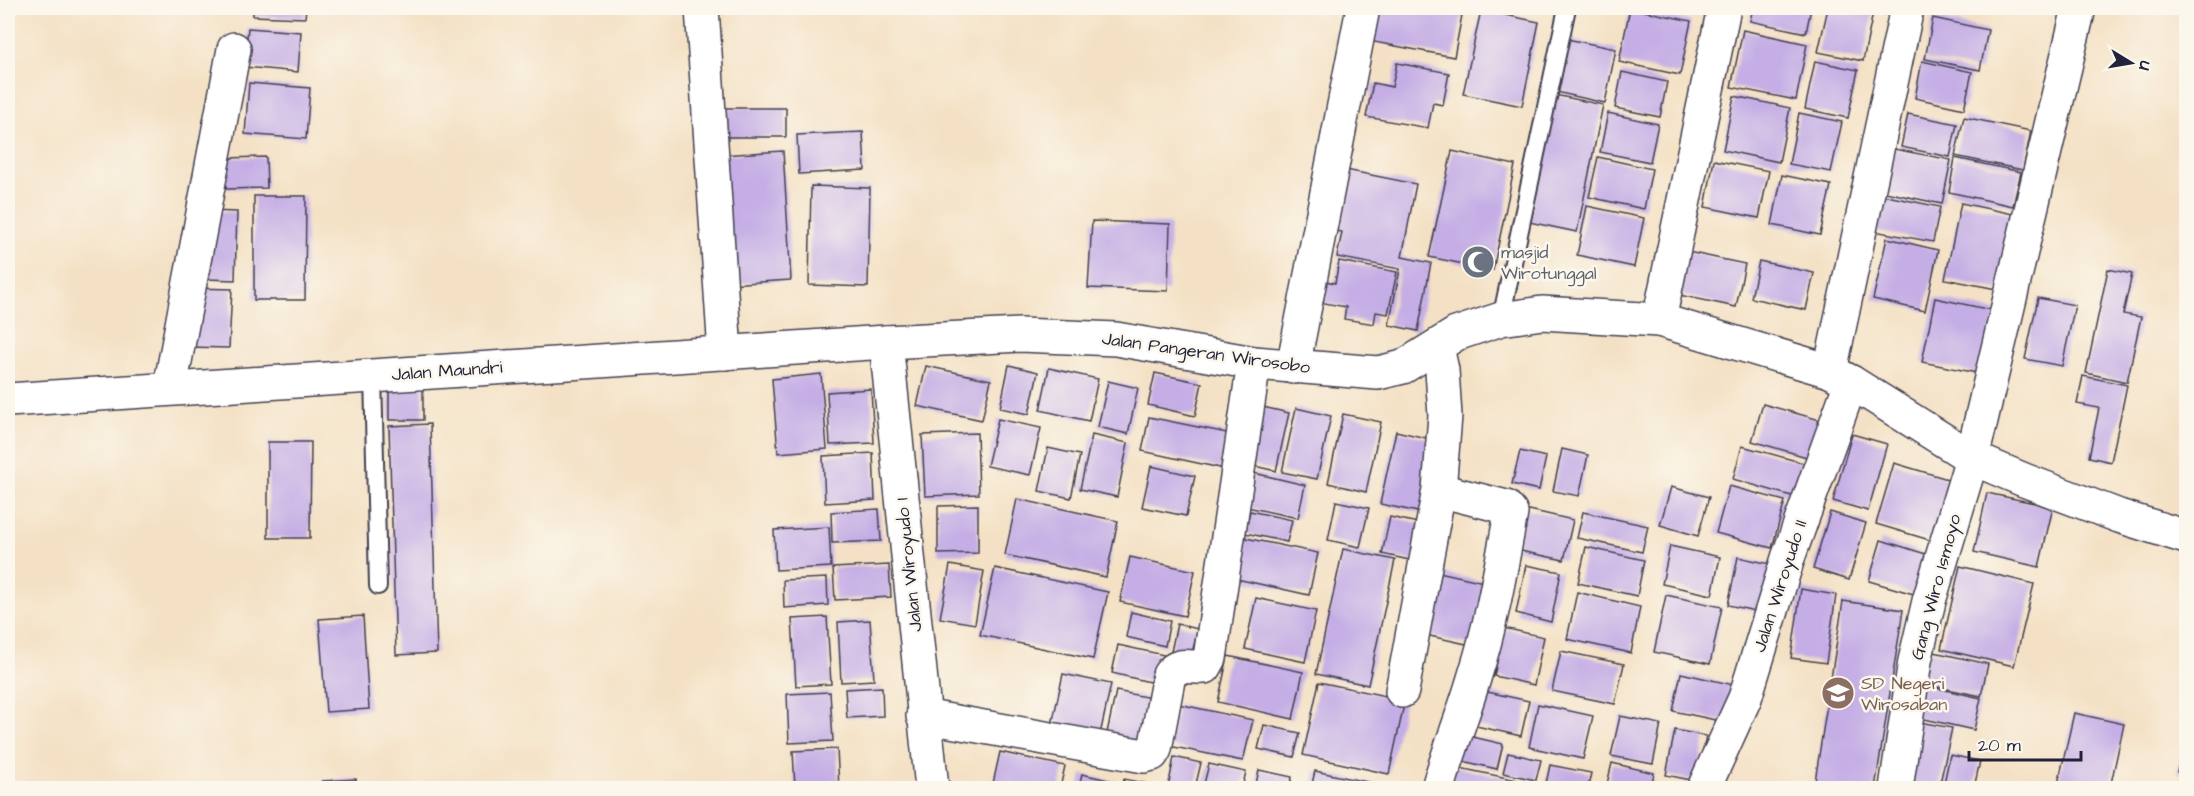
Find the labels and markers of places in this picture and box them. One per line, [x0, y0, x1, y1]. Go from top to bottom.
place label: masjid Wirotunggal [1501, 240, 1597, 287]
mosque icon: masjid Wirotunggal [1460, 244, 1496, 280]
place label: SD Negeri Wirosaban [1861, 671, 1947, 717]
school or university icon: SD Negeri Wirosaban [1820, 675, 1856, 711]

